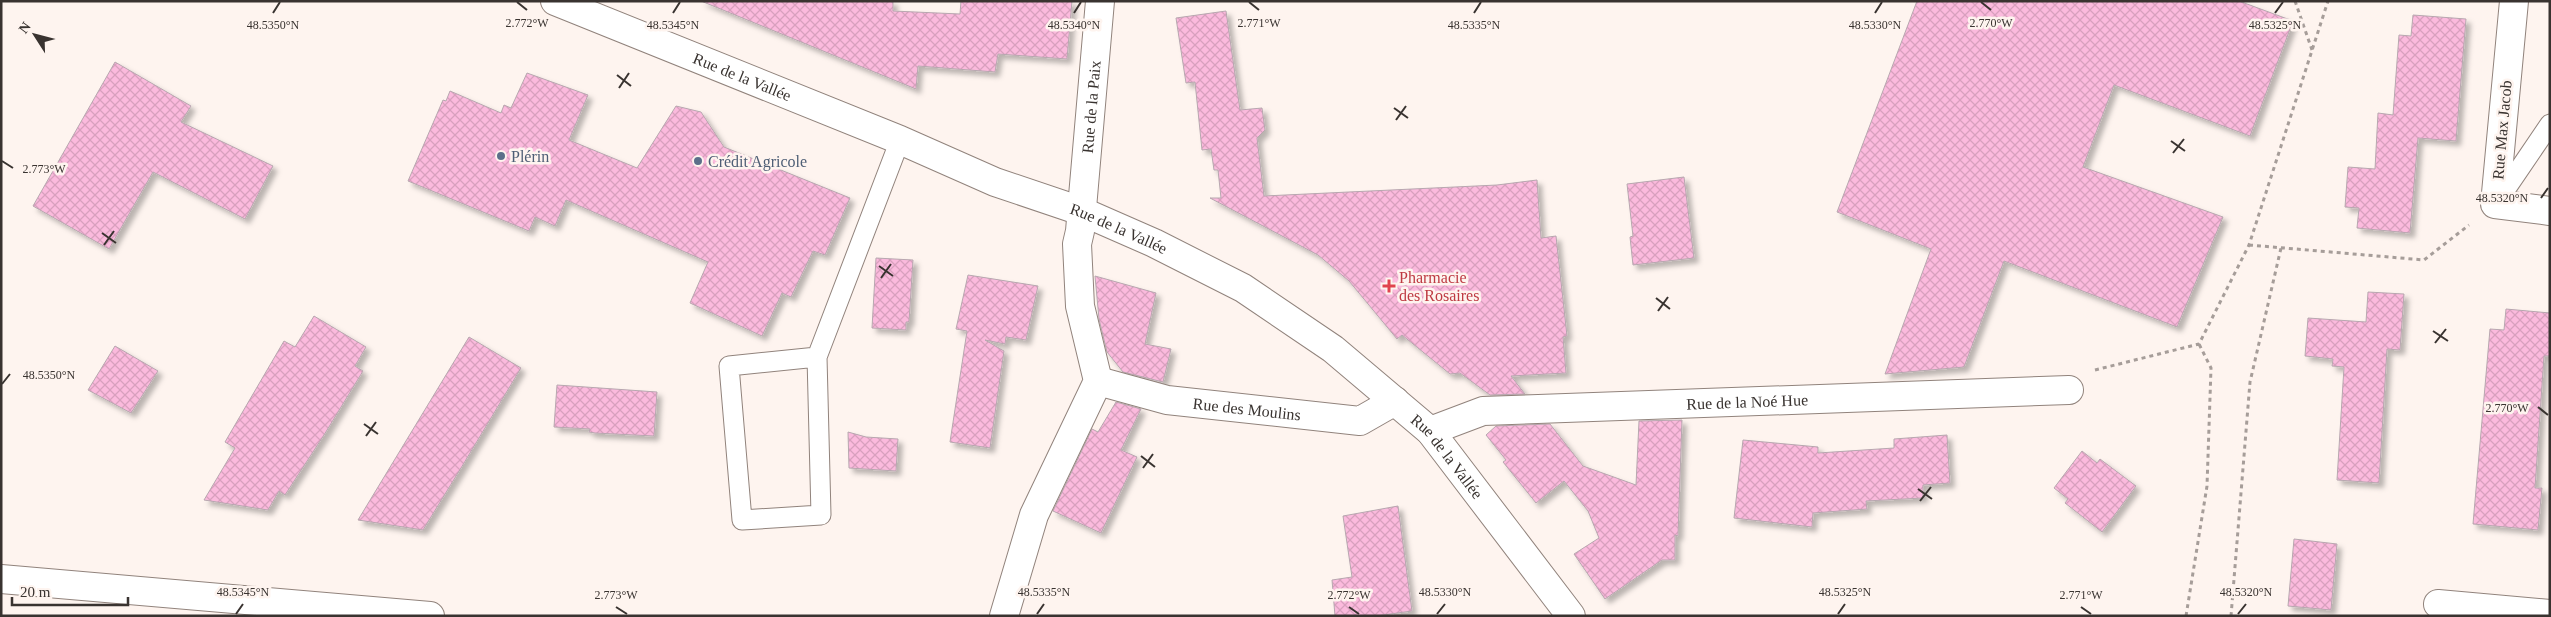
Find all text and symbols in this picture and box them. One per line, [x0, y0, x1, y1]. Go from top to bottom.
north arrow [10, 10, 60, 60]
text: 2.772°W [505, 16, 549, 30]
text: 2.771°W [1237, 16, 1281, 30]
text: 2.770°W [1969, 16, 2013, 30]
text: 48.5350°N [247, 18, 300, 32]
text: 48.5345°N [647, 18, 700, 32]
text: 48.5340°N [1048, 18, 1101, 32]
text: 48.5335°N [1448, 18, 1501, 32]
text: 48.5330°N [1849, 18, 1902, 32]
text: 48.5325°N [2249, 18, 2302, 32]
text: N [16, 19, 34, 36]
street label: Rue de la Vallée [691, 49, 794, 104]
street label: Rue de la Paix [1078, 60, 1103, 154]
street label: Rue Max Jacob [2489, 80, 2515, 180]
place label: Plérin [511, 148, 549, 165]
marker: Plérin [495, 150, 507, 162]
place label: Crédit Agricole [708, 153, 807, 171]
marker: Crédit Agricole [692, 155, 704, 167]
text: 2.773°W [22, 162, 66, 176]
text: 48.5320°N [2476, 191, 2529, 205]
street label: Rue de la Vallée [1068, 200, 1170, 257]
place label: Pharmacie des Rosaires [1399, 269, 1479, 304]
marker: Pharmacie des Rosaires [1383, 280, 1395, 292]
text: 48.5350°N [23, 368, 76, 382]
street label: Rue de la Noé Hue [1686, 391, 1808, 412]
street label: Rue des Moulins [1192, 394, 1302, 423]
text: 2.770°W [2485, 401, 2529, 415]
street label: Rue de la Vallée [1408, 410, 1487, 502]
scale bar [12, 574, 129, 606]
text: 20 m [20, 584, 51, 600]
text: 48.5345°N [217, 585, 270, 599]
text: 48.5335°N [1018, 585, 1071, 599]
text: 48.5330°N [1419, 585, 1472, 599]
text: 48.5325°N [1819, 585, 1872, 599]
text: 48.5320°N [2220, 585, 2273, 599]
text: 2.773°W [594, 588, 638, 602]
text: 2.772°W [1327, 588, 1371, 602]
text: 2.771°W [2059, 588, 2103, 602]

